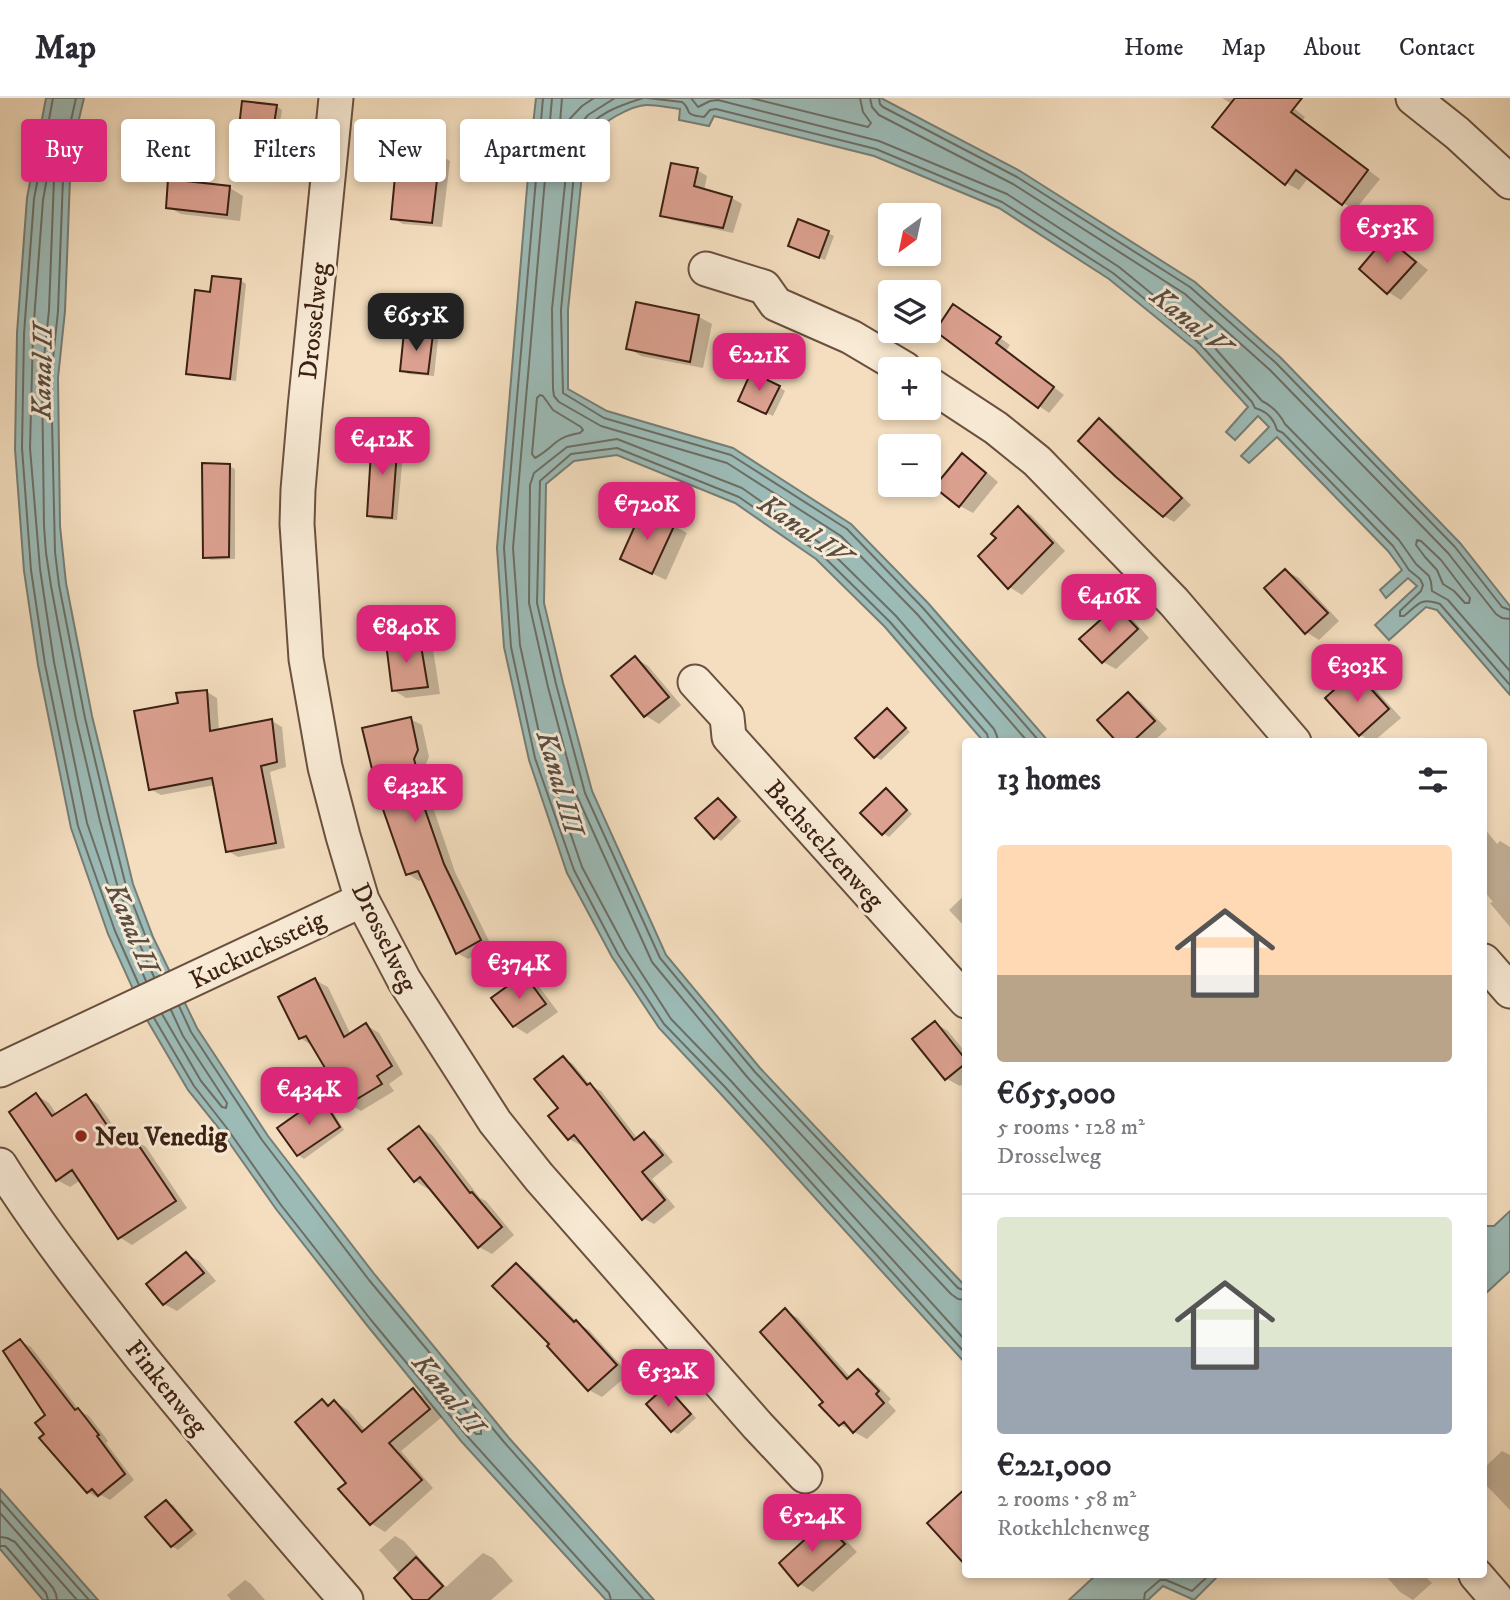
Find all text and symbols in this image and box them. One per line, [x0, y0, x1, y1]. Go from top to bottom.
text: Map [35, 28, 96, 69]
text: Home [1124, 33, 1183, 63]
text: Map [1221, 33, 1266, 63]
text: About [1304, 33, 1361, 63]
text: Contact [1399, 33, 1475, 63]
chip: Buy [21, 119, 107, 182]
chip: Rent [121, 119, 215, 182]
chip: Filters [229, 119, 340, 182]
chip: New [354, 119, 446, 182]
chip: Apartment [460, 119, 610, 182]
north arrow [878, 203, 942, 266]
map controls [878, 203, 941, 497]
pin: €553K [1338, 206, 1436, 265]
text: €553K [1356, 213, 1418, 242]
street label: Drosselweg [292, 261, 337, 381]
water label: Kanal V [1143, 278, 1242, 368]
button: layers [878, 280, 941, 343]
pin: €655K [367, 294, 465, 353]
text: €655K [384, 301, 448, 330]
water label: Kanal II [24, 319, 61, 420]
pin: €221K [710, 334, 808, 393]
text: €221K [729, 341, 789, 370]
button: + [878, 357, 941, 420]
pin: €412K [333, 418, 431, 477]
text: €412K [351, 425, 413, 454]
button: − [878, 434, 941, 497]
pin: €720K [598, 482, 696, 542]
water label: Kanal IV [751, 486, 862, 578]
text: €720K [614, 490, 680, 519]
pin: €416K [1060, 574, 1158, 634]
text: €416K [1077, 582, 1141, 611]
pin: €840K [357, 606, 455, 665]
text: €840K [373, 613, 439, 642]
pin: €303K [1308, 644, 1406, 704]
text: €303K [1327, 652, 1387, 681]
water label: Kanal III [528, 726, 592, 843]
icon: filters [1414, 761, 1452, 799]
text: 13 homes [997, 762, 1101, 799]
pin: €432K [366, 764, 464, 824]
text: €432K [384, 772, 446, 801]
street label: Bachstelzenweg [757, 773, 891, 917]
water label: Kanal II [97, 876, 168, 983]
street label: Drosselweg [343, 878, 424, 998]
icon: home [1162, 890, 1288, 1016]
street label: Kuckuckssteig [184, 903, 331, 997]
pin: €374K [470, 942, 568, 1001]
text: €374K [487, 949, 551, 978]
pin: €434K [260, 1068, 358, 1127]
text: €434K [277, 1075, 341, 1104]
text: €655,000 [997, 1076, 1116, 1113]
text: 5 rooms · 128 m² [997, 1113, 1145, 1142]
place label: Neu Venedig [95, 1121, 229, 1154]
marker: Neu Venedig [73, 1128, 89, 1144]
text: Drosselweg [997, 1142, 1101, 1171]
icon: home [1162, 1262, 1288, 1388]
street label: Finkenweg [117, 1334, 214, 1443]
water label: Kanal II [404, 1346, 495, 1446]
pin: €532K [619, 1350, 717, 1409]
text: €532K [638, 1357, 698, 1386]
text: €221,000 [997, 1448, 1112, 1485]
text: 2 rooms · 58 m² [997, 1485, 1136, 1514]
pin: €524K [763, 1494, 861, 1554]
text: €524K [779, 1502, 845, 1531]
text: Rotkehlchenweg [997, 1514, 1149, 1543]

